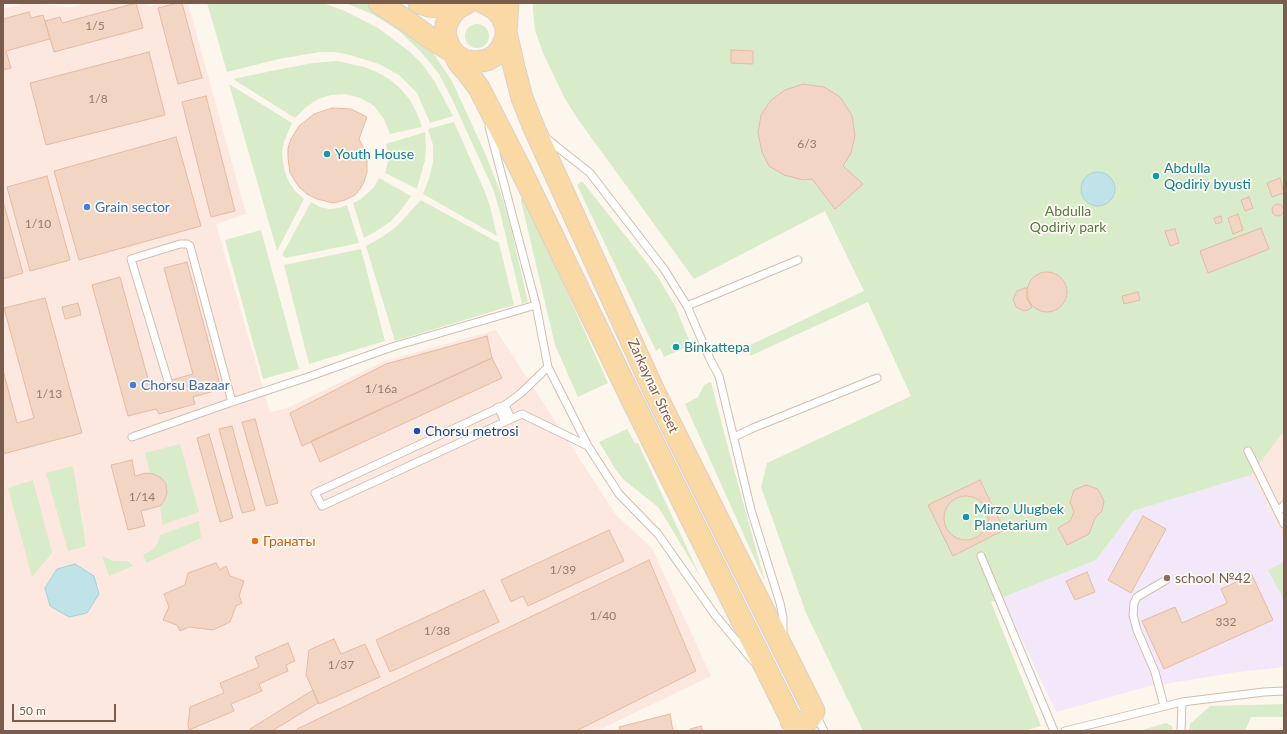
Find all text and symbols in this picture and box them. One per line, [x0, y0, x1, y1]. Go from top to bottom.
house number: 1/5 [85, 19, 105, 33]
house number: 1/8 [88, 92, 108, 106]
house number: 6/3 [797, 137, 817, 151]
place label: Youth House [335, 146, 414, 162]
marker: Youth House [322, 149, 332, 159]
place label: Abdulla Qodiriy byusti [1164, 160, 1251, 192]
marker: Abdulla Qodiriy byusti [1151, 171, 1161, 181]
place label: Grain sector [95, 199, 170, 215]
marker: Grain sector [82, 202, 92, 212]
park label: Abdulla Qodiriy park [1030, 203, 1106, 236]
house number: 1/10 [25, 217, 51, 231]
street label: Zarkaynar Street [624, 336, 682, 436]
place label: Binkattepa [684, 339, 750, 355]
marker: Binkattepa [671, 342, 681, 352]
place label: Chorsu Bazaar [141, 377, 230, 393]
marker: Chorsu Bazaar [128, 380, 138, 390]
house number: 1/16а [365, 382, 397, 396]
house number: 1/13 [36, 387, 62, 401]
place label: Chorsu metrosi [425, 423, 519, 439]
marker: Chorsu metrosi [412, 426, 422, 436]
house number: 1/14 [129, 490, 155, 504]
place label: Mirzo Ulugbek Planetarium [974, 501, 1064, 534]
marker: Mirzo Ulugbek Planetarium [961, 512, 971, 522]
place label: Гранаты [263, 533, 316, 549]
marker: Гранаты [250, 536, 260, 546]
house number: 1/39 [550, 563, 576, 577]
place label: school №42 [1175, 570, 1251, 586]
marker: school №42 [1162, 573, 1172, 583]
house number: 1/40 [590, 609, 616, 623]
house number: 332 [1216, 615, 1236, 629]
house number: 1/38 [424, 624, 450, 638]
house number: 1/37 [328, 658, 354, 672]
scale bar [14, 696, 118, 722]
text: 50 m [19, 703, 46, 718]

